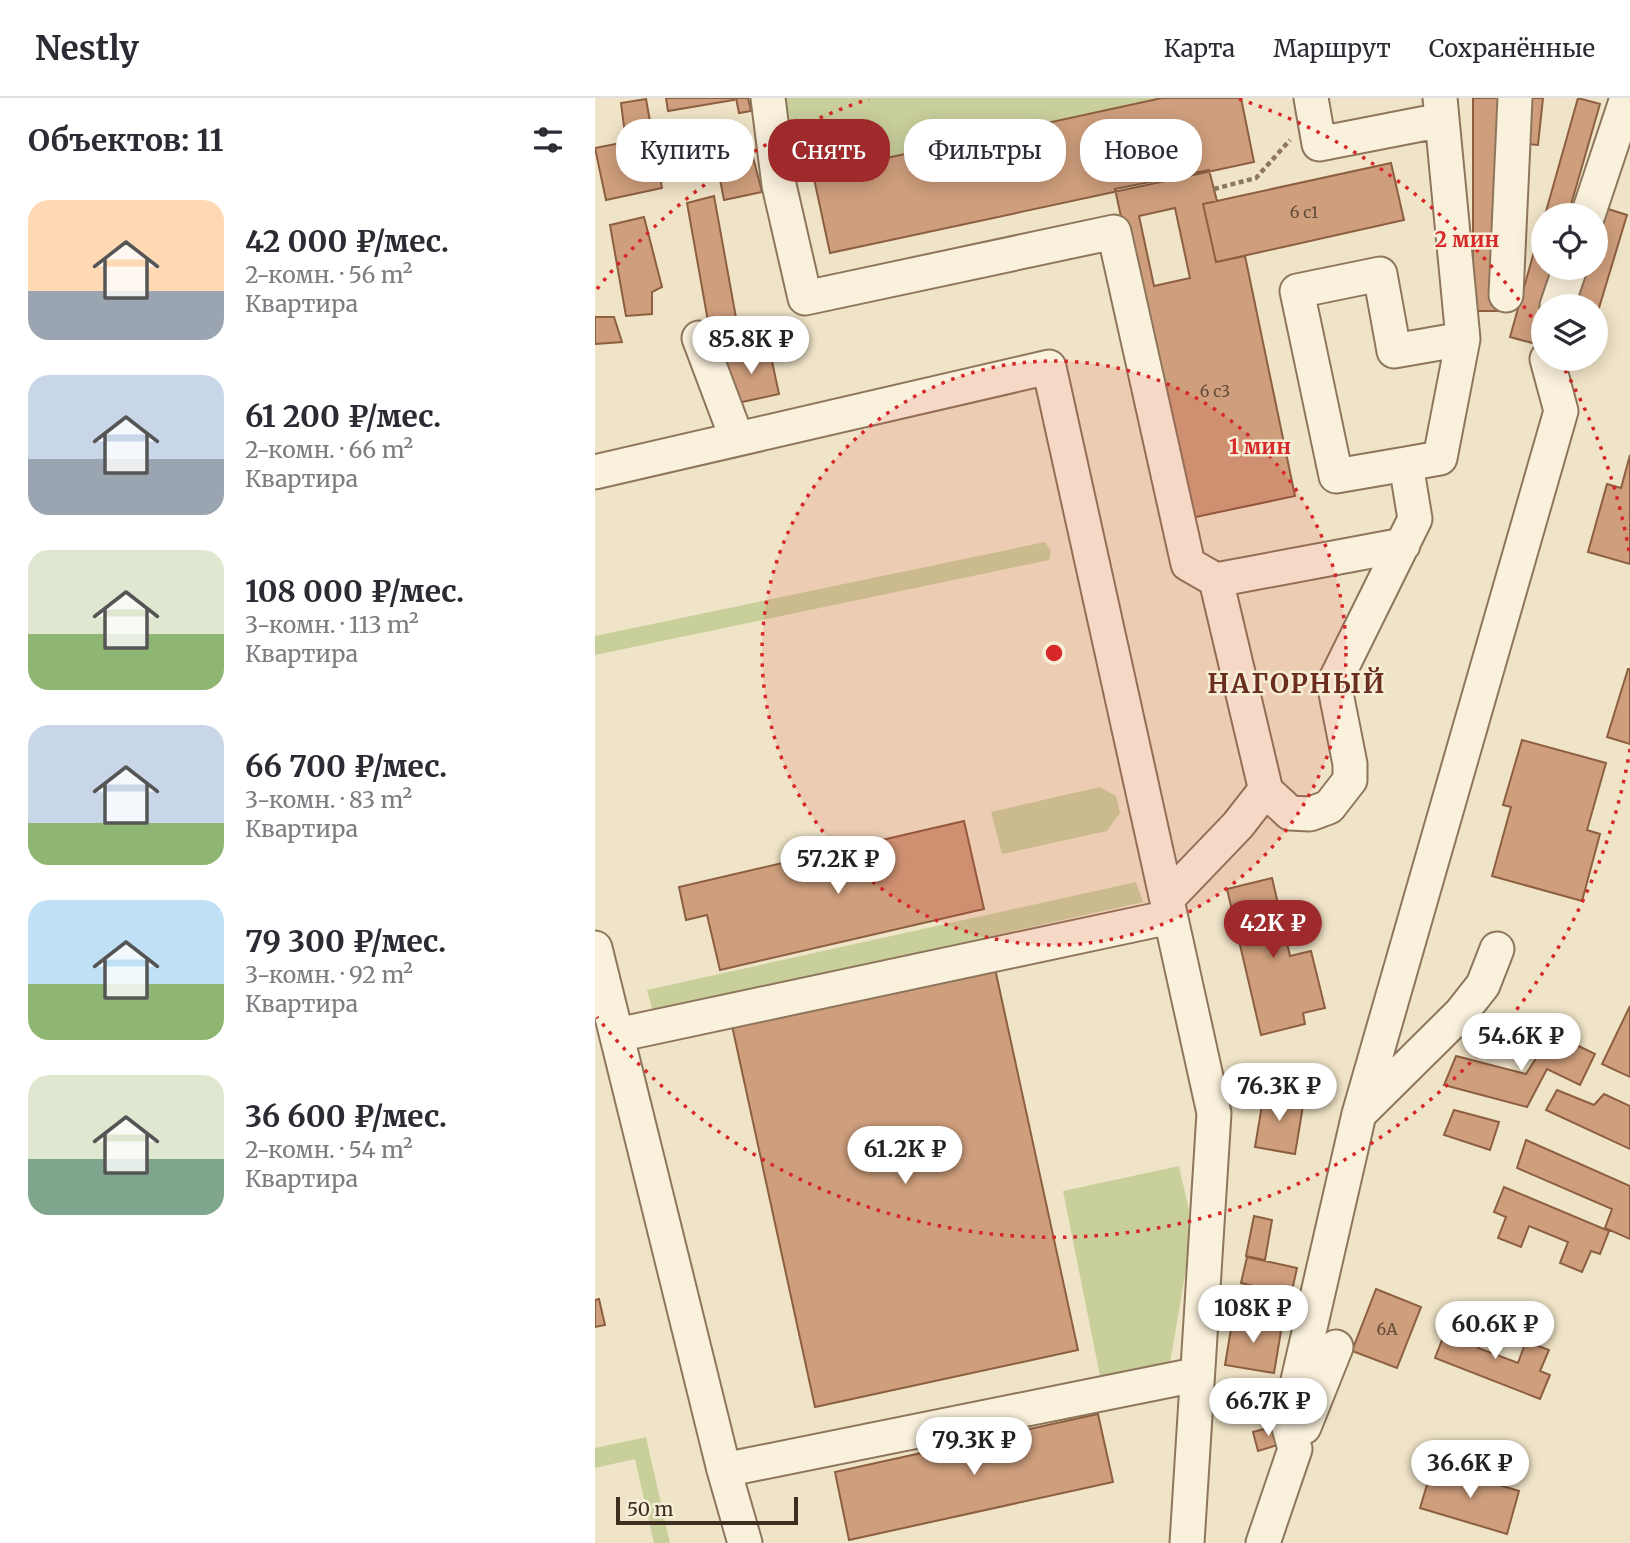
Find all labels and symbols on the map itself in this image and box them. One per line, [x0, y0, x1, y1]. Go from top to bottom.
house number: 6 с1 [1290, 202, 1318, 222]
text: 2 мин [1435, 226, 1499, 253]
pin: 85.8K ₽ [686, 316, 816, 376]
house number: 6 с3 [1200, 381, 1230, 401]
text: 1 мин [1229, 433, 1291, 460]
centre of rings [1042, 641, 1066, 665]
district label: НАГОРНЫЙ [1208, 667, 1386, 700]
pin: 57.2K ₽ [773, 836, 903, 896]
pin: 42K ₽ [1224, 900, 1322, 960]
pin: 54.6K ₽ [1456, 1014, 1586, 1073]
pin: 76.3K ₽ [1214, 1063, 1344, 1123]
pin: 61.2K ₽ [840, 1126, 970, 1186]
pin: 108K ₽ [1196, 1286, 1310, 1345]
pin: 60.6K ₽ [1430, 1302, 1560, 1361]
house number: 6А [1377, 1319, 1398, 1339]
pin: 66.7K ₽ [1203, 1378, 1333, 1438]
pin: 79.3K ₽ [909, 1418, 1039, 1477]
pin: 36.6K ₽ [1405, 1440, 1535, 1500]
scale bar [616, 1494, 798, 1526]

